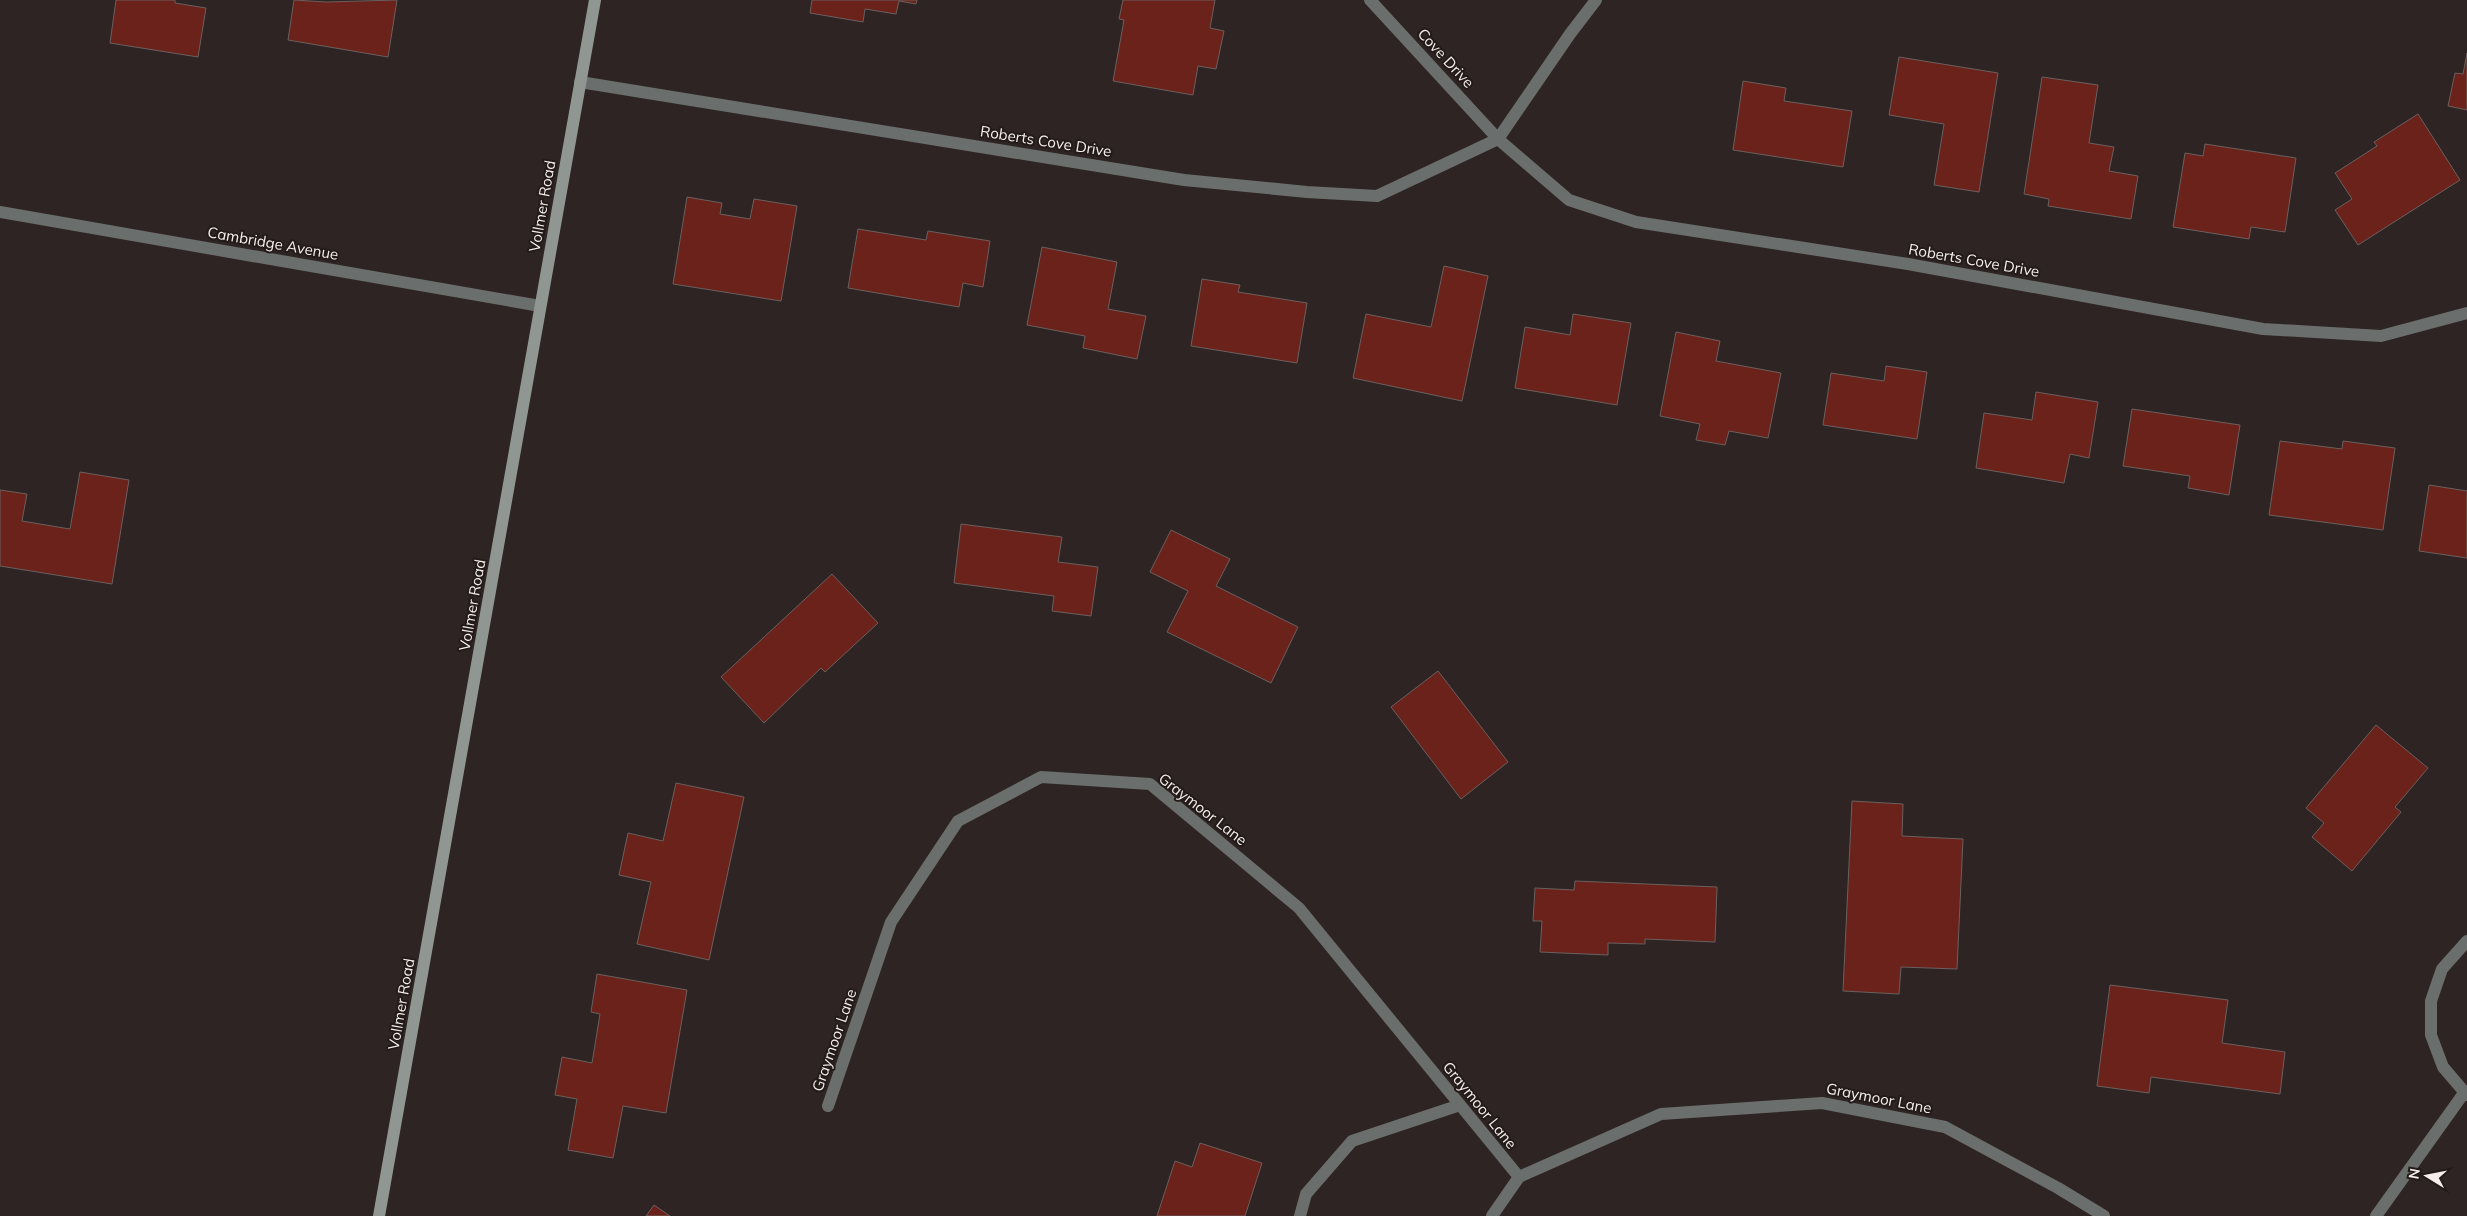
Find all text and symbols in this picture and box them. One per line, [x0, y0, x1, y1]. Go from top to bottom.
street label: Cove Drive [1414, 24, 1478, 92]
street label: Roberts Cove Drive [979, 121, 1113, 161]
street label: Vollmer Road [525, 159, 559, 253]
street label: Cambridge Avenue [206, 222, 340, 264]
street label: Roberts Cove Drive [1907, 239, 2041, 281]
street label: Vollmer Road [455, 558, 489, 652]
street label: Graymoor Lane [1155, 769, 1251, 849]
street label: Vollmer Road [384, 957, 418, 1051]
street label: Graymoor Lane [808, 986, 860, 1094]
street label: Graymoor Lane [1439, 1057, 1521, 1153]
street label: Graymoor Lane [1825, 1078, 1933, 1118]
north arrow [2402, 1151, 2452, 1201]
text: N [2404, 1167, 2424, 1181]

